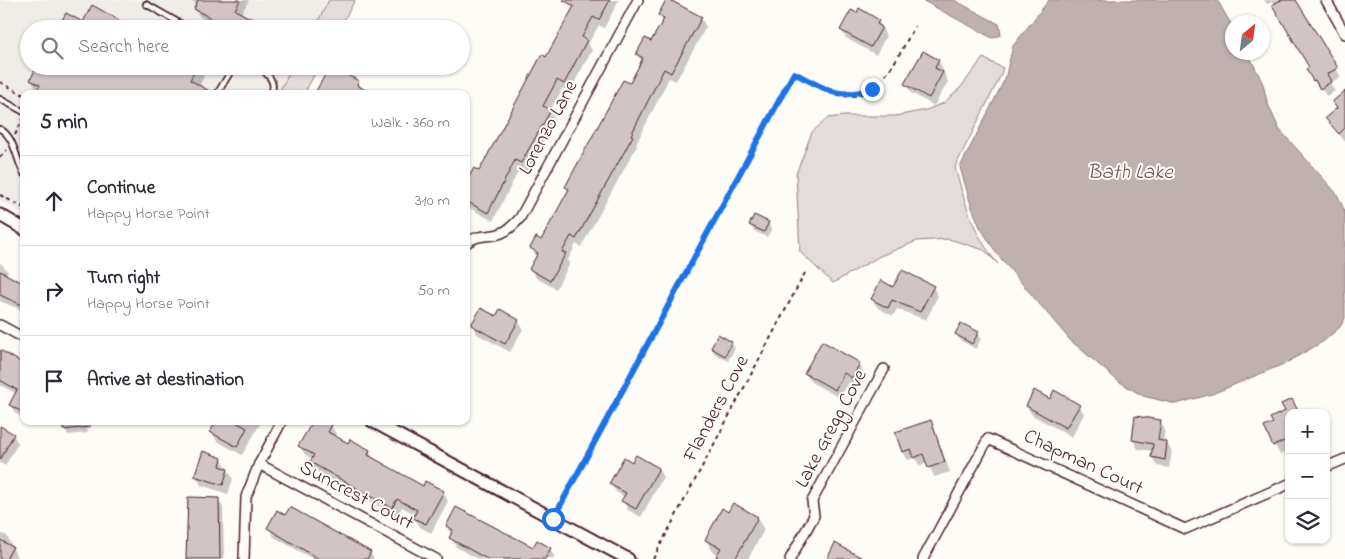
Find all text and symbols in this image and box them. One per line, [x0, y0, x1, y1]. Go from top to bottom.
north arrow [1225, 15, 1270, 60]
search box [20, 20, 470, 75]
icon: search [38, 34, 66, 62]
text: Search here [78, 34, 169, 61]
street label: Lorenzo Lane [512, 75, 586, 181]
route end [861, 78, 884, 101]
text: 5 min [40, 108, 88, 138]
text: Walk · 360 m [371, 111, 450, 135]
water label: Bath Lake [1087, 158, 1174, 188]
text: Continue [87, 175, 155, 202]
icon: ahead [40, 187, 68, 215]
text: 310 m [415, 189, 450, 213]
text: Happy Horse Point [87, 202, 210, 226]
text: Turn right [87, 265, 160, 292]
icon: right [40, 277, 68, 305]
text: 50 m [418, 279, 450, 303]
text: Happy Horse Point [87, 292, 210, 316]
street label: Flanders Cove [676, 350, 757, 468]
street label: Lake Gregg Cove [789, 365, 876, 494]
icon: arrive [40, 367, 68, 395]
text: Arrive at destination [87, 367, 244, 394]
map controls [1285, 409, 1330, 544]
button: + [1285, 409, 1330, 454]
street label: Chapman Court [1018, 423, 1148, 504]
street label: Suncrest Court [294, 454, 419, 538]
button: − [1285, 454, 1330, 499]
button: layers [1285, 499, 1330, 544]
route start [542, 508, 565, 531]

